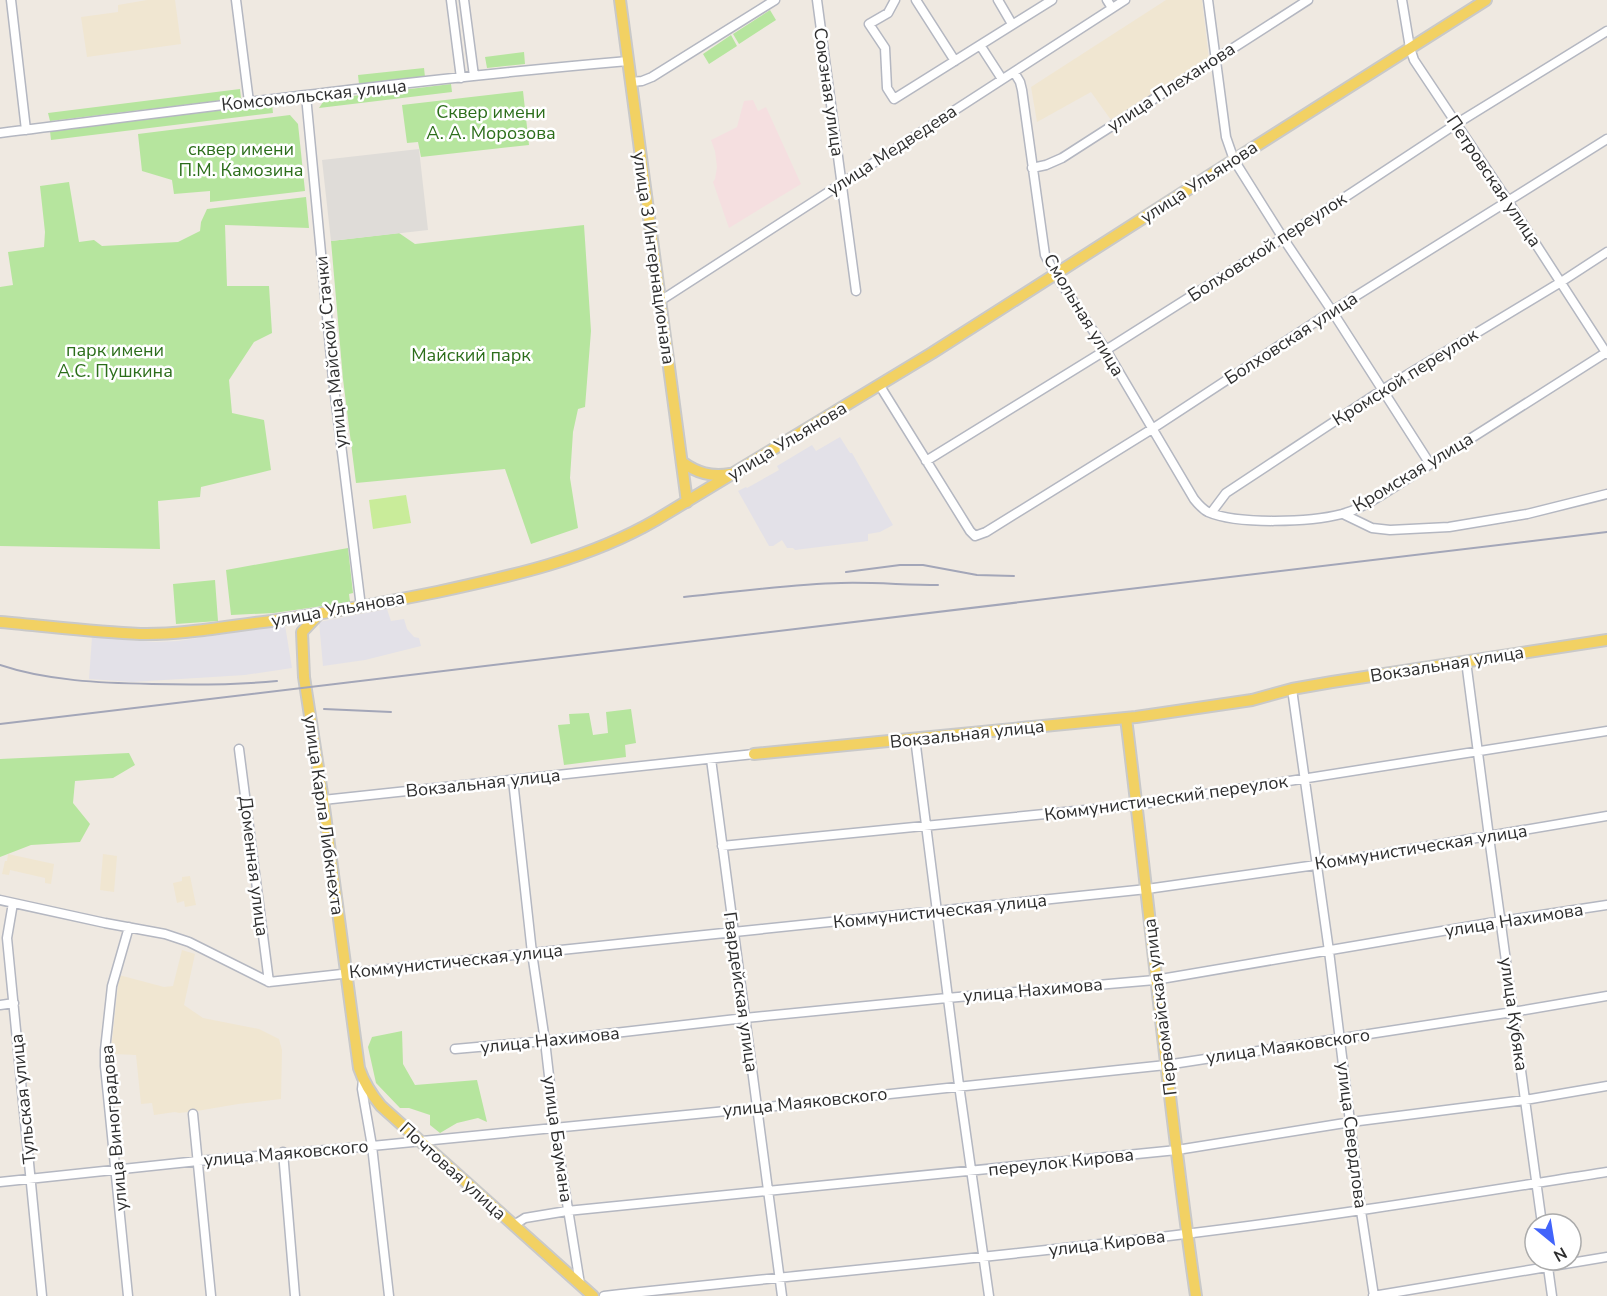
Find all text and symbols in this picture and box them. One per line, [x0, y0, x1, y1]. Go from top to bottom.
street label: Союзная улица [808, 26, 850, 158]
street label: улица Плеханова [1102, 37, 1240, 137]
street label: Комсомольская улица [220, 73, 408, 117]
street label: улица Медведева [822, 99, 962, 201]
park label: Сквер имени А. А. Морозова [426, 100, 556, 145]
street label: Петровская улица [1441, 110, 1547, 252]
street label: улица Ульянова [1136, 135, 1262, 229]
park label: сквер имени П.М. Камозина [179, 137, 303, 182]
street label: улица 3 Интернационала [627, 150, 681, 366]
street label: Болховской переулок [1183, 186, 1351, 307]
street label: Смольная улица [1038, 249, 1130, 381]
street label: улица Майской Стачки [309, 255, 353, 449]
street label: Болховская улица [1220, 286, 1362, 390]
street label: Кромской переулок [1328, 322, 1483, 431]
park label: парк имени А.С. Пушкина [57, 338, 173, 383]
park label: Майский парк [411, 343, 531, 367]
street label: улица Ульянова [723, 396, 851, 486]
street label: Кромская улица [1348, 427, 1478, 517]
street label: улица Ульянова [269, 585, 407, 633]
street label: Вокзальная улица [1368, 640, 1526, 688]
street label: улица Карла Либкнехта [298, 713, 350, 917]
street label: Вокзальная улица [889, 714, 1045, 754]
street label: Вокзальная улица [405, 763, 561, 803]
street label: Коммунистический переулок [1043, 769, 1290, 827]
street label: Доменная улица [233, 794, 275, 938]
street label: Коммунистическая улица [1313, 818, 1529, 876]
street label: Коммунистическая улица [832, 888, 1048, 934]
street label: улица Нахимова [1443, 897, 1585, 943]
street label: Гвардейская улица [718, 910, 764, 1074]
street label: Первомайская улица [1137, 917, 1183, 1097]
street label: Коммунистическая улица [348, 938, 564, 984]
street label: улица Кубяка [1494, 956, 1534, 1072]
street label: улица Нахимова [962, 972, 1104, 1008]
street label: улица Нахимова [479, 1021, 621, 1059]
street label: улица Маяковского [1204, 1023, 1372, 1069]
street label: Тульская улица [4, 1033, 42, 1165]
street label: улица Виноградова [95, 1044, 133, 1212]
street label: улица Свердлова [1331, 1060, 1373, 1210]
street label: улица Баумана [537, 1074, 579, 1204]
street label: улица Маяковского [722, 1081, 888, 1123]
street label: Почтовая улица [394, 1117, 512, 1225]
street label: улица Маяковского [203, 1134, 369, 1172]
street label: переулок Кирова [987, 1142, 1135, 1182]
north arrow [1523, 1212, 1583, 1272]
street label: улица Кирова [1047, 1224, 1167, 1262]
text: N [1549, 1242, 1571, 1267]

